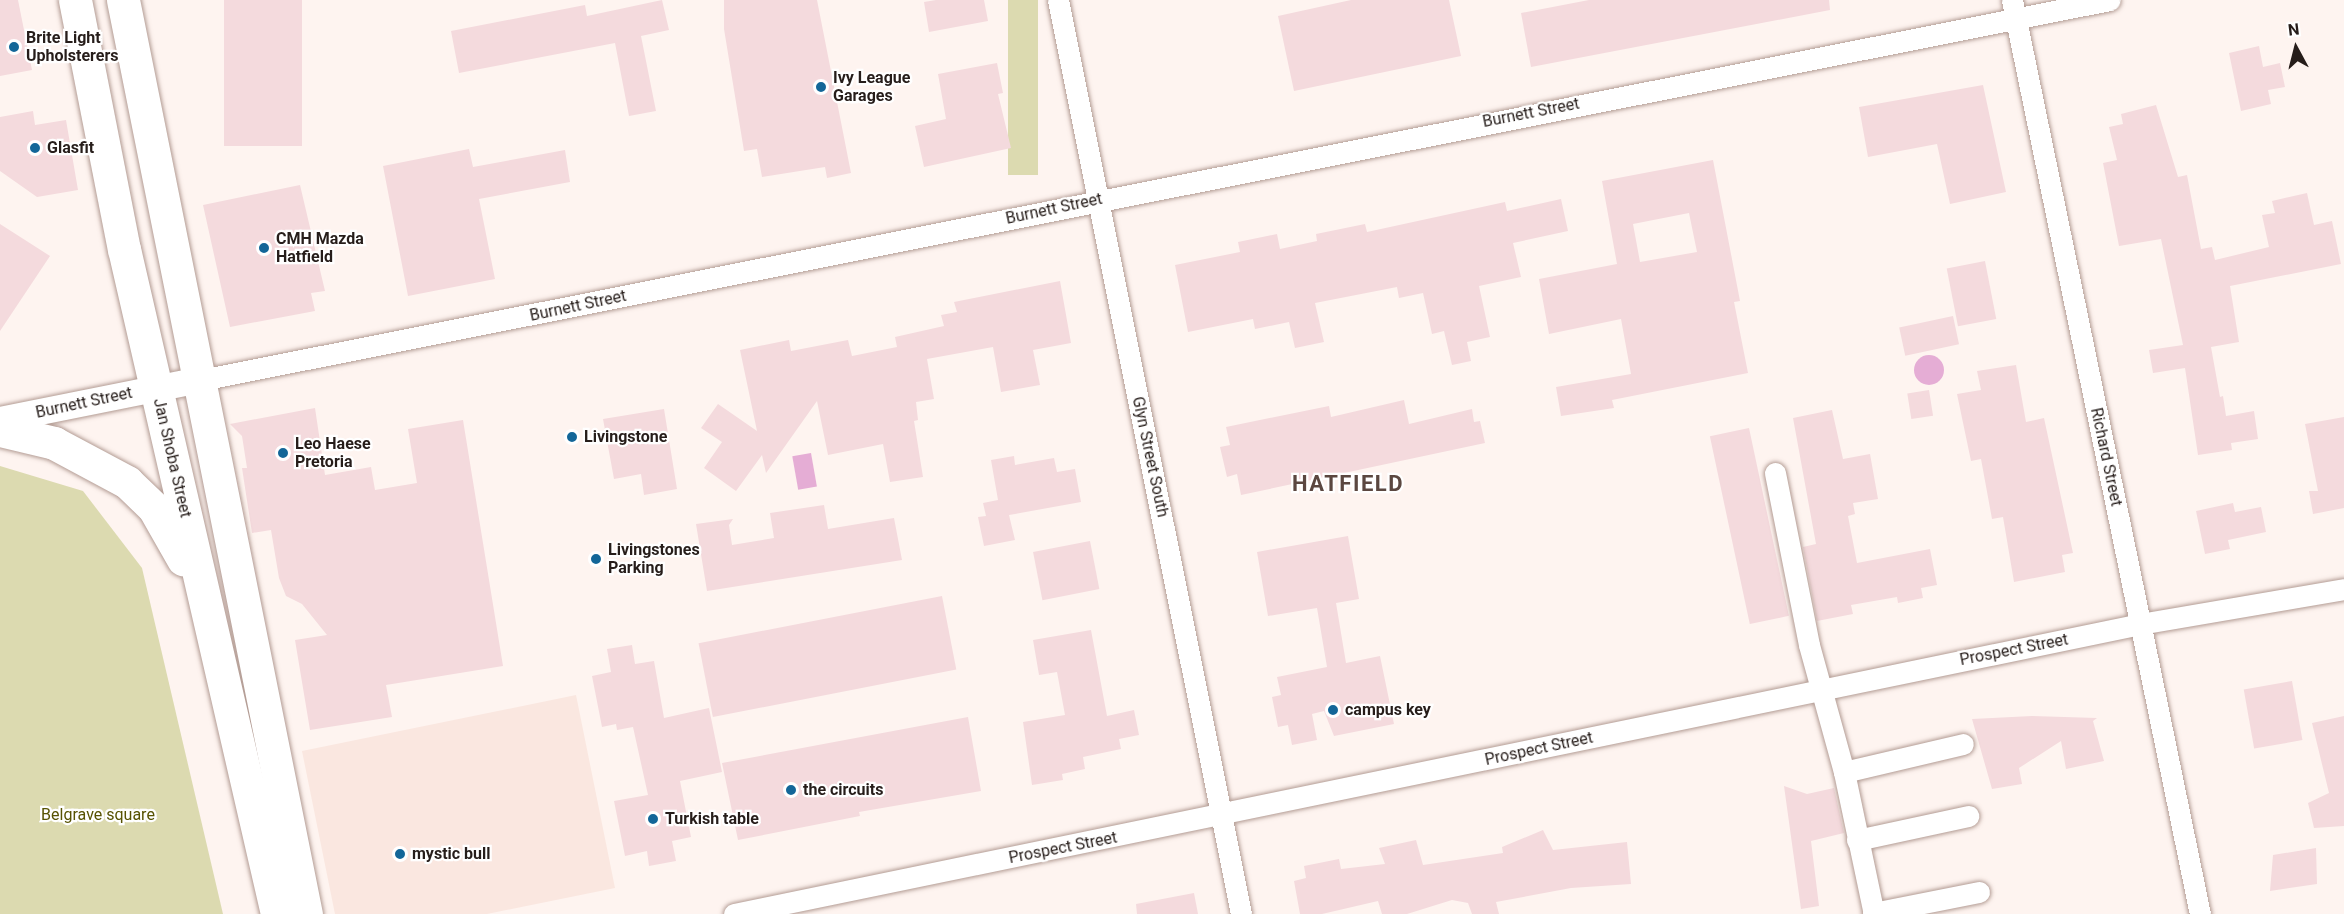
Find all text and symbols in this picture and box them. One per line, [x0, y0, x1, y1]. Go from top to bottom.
north arrow [2266, 18, 2326, 78]
text: N [2287, 20, 2301, 40]
place label: Brite Light Upholsterers [26, 28, 118, 66]
marker: Brite Light Upholsterers [7, 40, 21, 54]
place label: Ivy League Garages [833, 68, 910, 106]
marker: Ivy League Garages [814, 80, 828, 94]
street label: Burnett Street [1481, 94, 1581, 132]
place label: Glasfit [47, 138, 94, 158]
marker: Glasfit [28, 141, 42, 155]
street label: Burnett Street [1004, 189, 1104, 229]
place label: CMH Mazda Hatfield [276, 229, 364, 267]
marker: CMH Mazda Hatfield [257, 241, 271, 255]
street label: Burnett Street [528, 286, 628, 326]
street label: Burnett Street [34, 383, 134, 423]
street label: Glyn Street South [1128, 395, 1172, 519]
street label: Jan Shoba Street [149, 397, 195, 519]
street label: Richard Street [2086, 406, 2126, 508]
place label: Livingstone [584, 427, 667, 447]
marker: Livingstone [565, 430, 579, 444]
place label: Leo Haese Pretoria [295, 434, 371, 472]
marker: Leo Haese Pretoria [276, 446, 290, 460]
district label: HATFIELD [1292, 471, 1404, 497]
place label: Livingstones Parking [608, 540, 700, 578]
marker: Livingstones Parking [589, 552, 603, 566]
street label: Prospect Street [1958, 630, 2070, 670]
place label: campus key [1345, 700, 1431, 720]
marker: campus key [1326, 703, 1340, 717]
street label: Prospect Street [1483, 728, 1595, 770]
place label: the circuits [803, 780, 883, 800]
marker: the circuits [784, 783, 798, 797]
park label: Belgrave square [41, 805, 155, 825]
place label: Turkish table [665, 809, 759, 829]
marker: Turkish table [646, 812, 660, 826]
street label: Prospect Street [1007, 828, 1119, 868]
place label: mystic bull [412, 844, 491, 864]
marker: mystic bull [393, 847, 407, 861]

